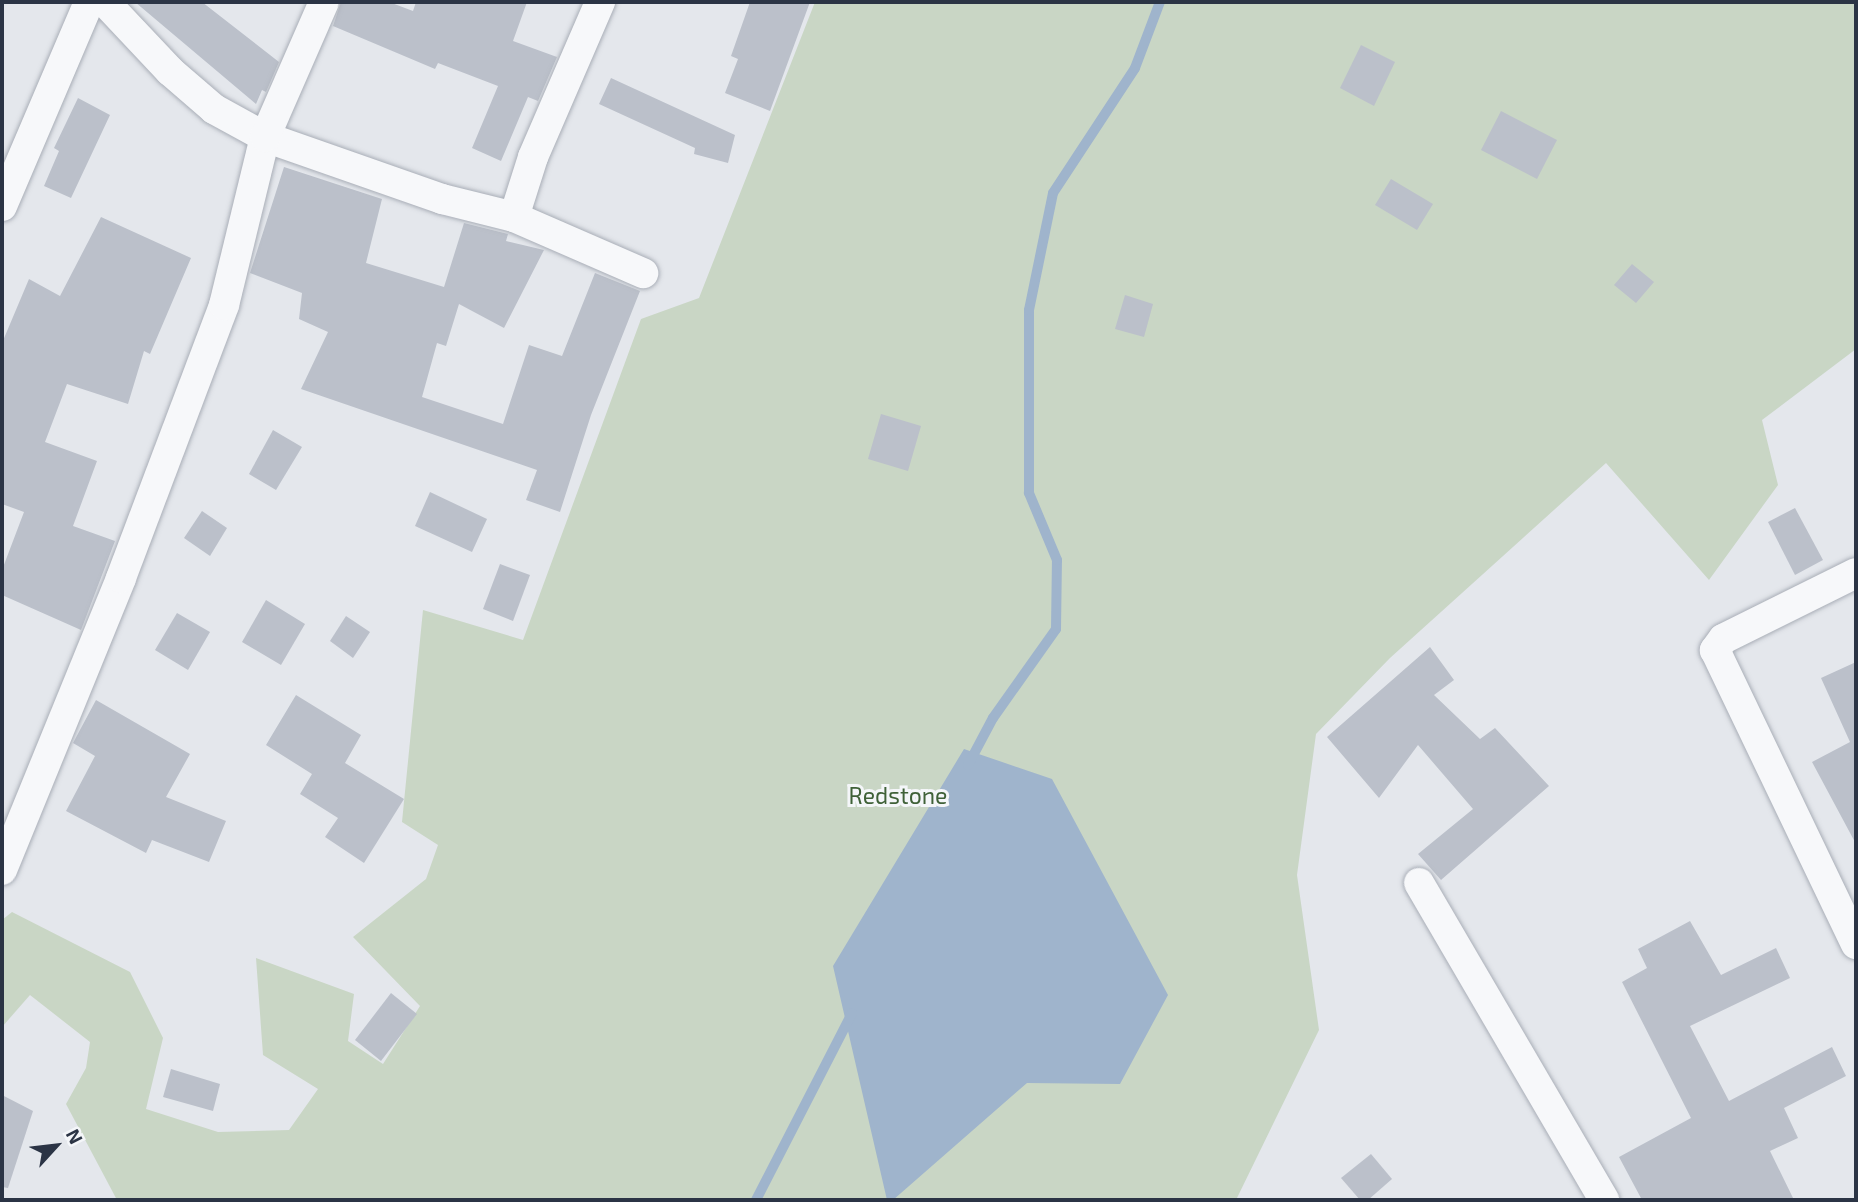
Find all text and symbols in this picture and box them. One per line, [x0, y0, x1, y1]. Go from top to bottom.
park label: Redstone [849, 781, 947, 809]
north arrow [21, 1111, 91, 1181]
text: N [62, 1125, 89, 1148]

